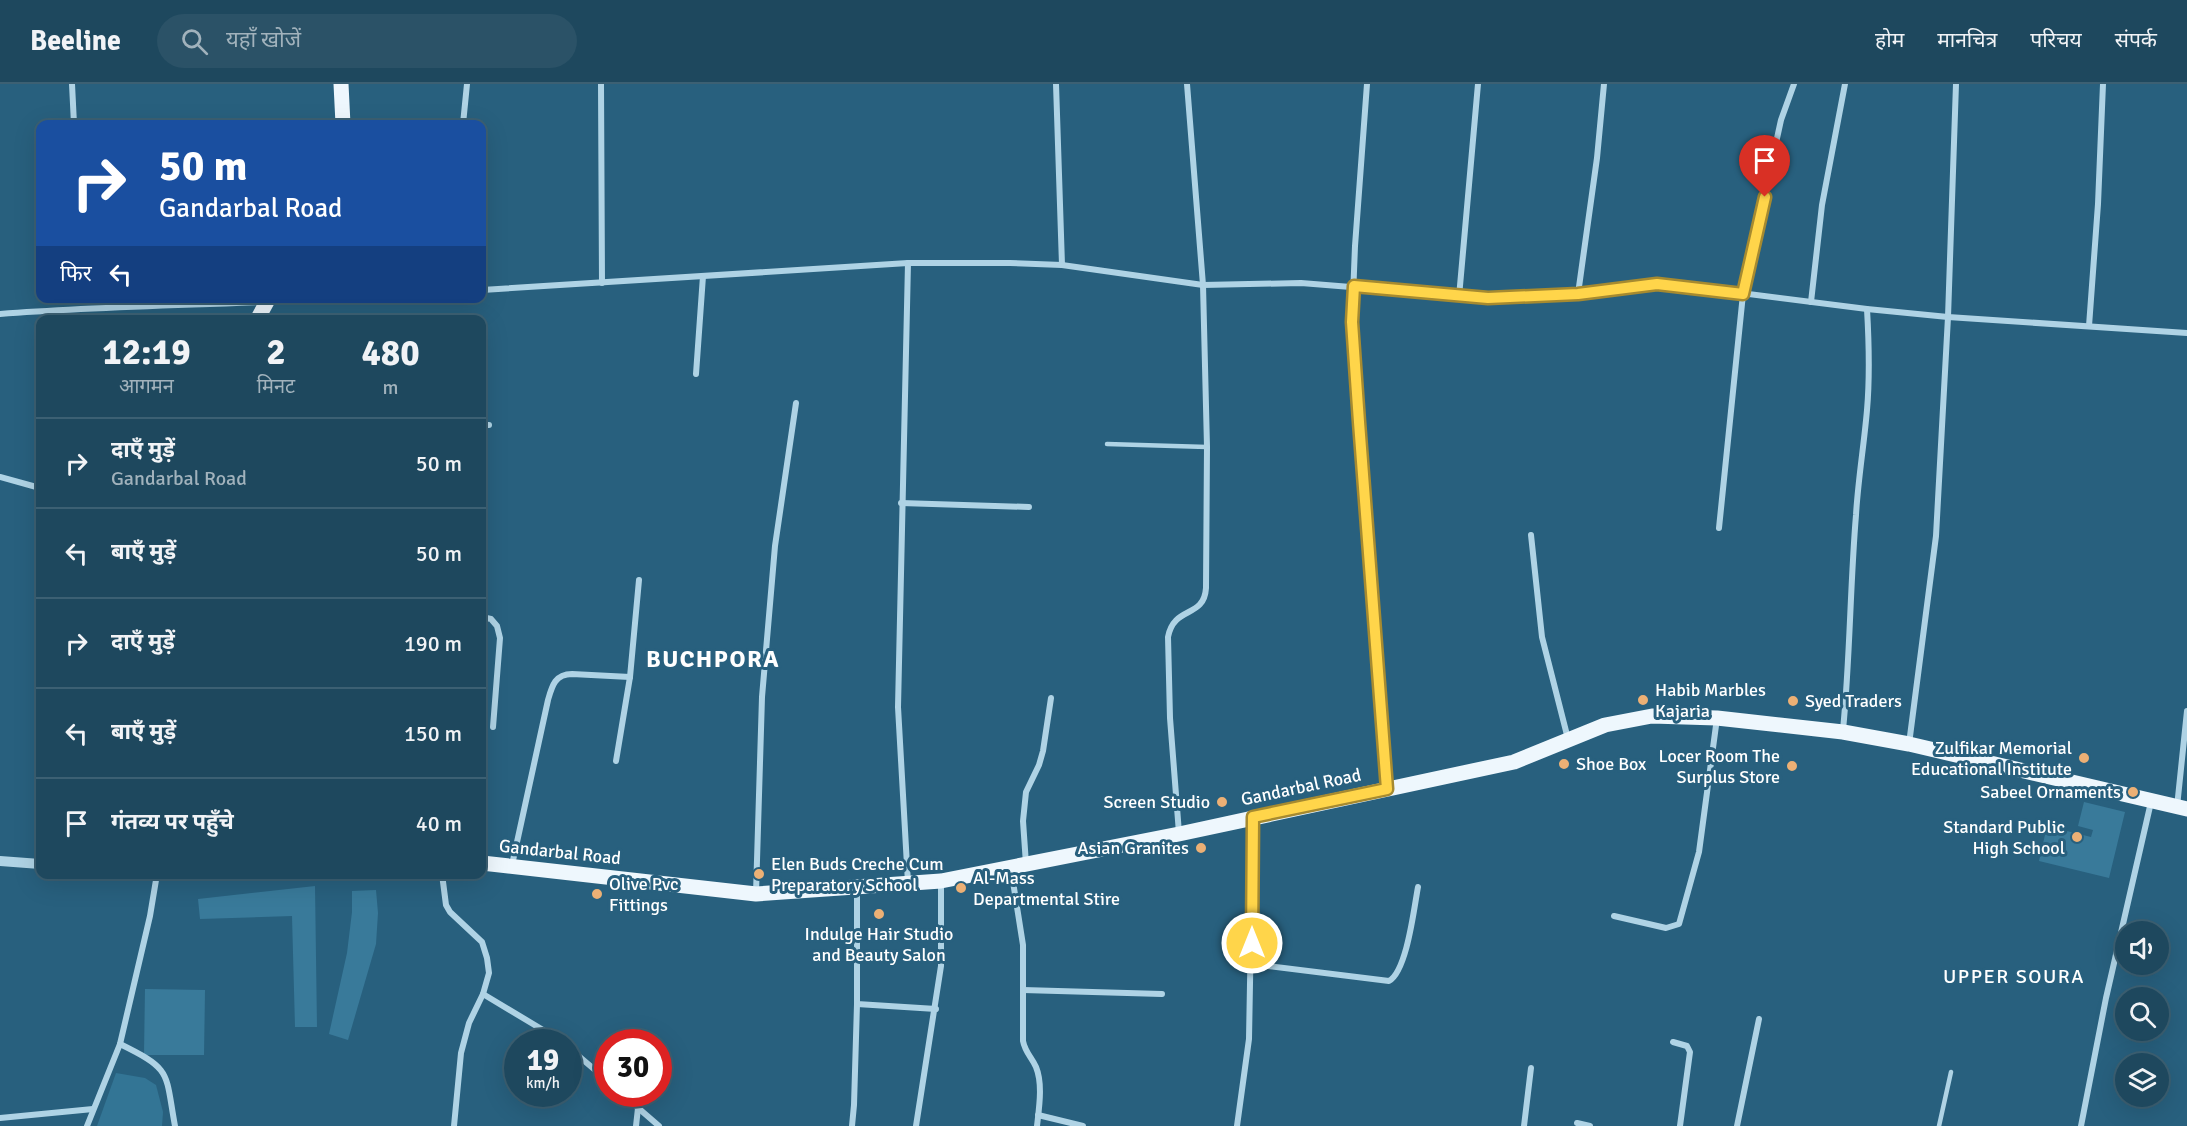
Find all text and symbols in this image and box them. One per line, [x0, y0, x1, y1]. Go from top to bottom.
search box [157, 14, 577, 68]
text: Beeline [30, 24, 121, 58]
icon: search [178, 25, 211, 58]
text: यहाँ खोजें [226, 26, 301, 53]
text: होम [1875, 27, 1904, 53]
text: मानचित्र [1937, 27, 1997, 53]
text: परिचय [2030, 27, 2082, 53]
text: संपर्क [2115, 27, 2157, 53]
pin [1739, 135, 1790, 197]
text: 50 m [159, 141, 248, 192]
icon: right [60, 144, 138, 222]
icon: arrive [1748, 144, 1781, 177]
text: Gandarbal Road [159, 192, 342, 225]
icon: left [104, 258, 137, 291]
text: फिर [60, 260, 92, 287]
text: 12:19 [102, 330, 191, 375]
text: 2 [266, 330, 286, 375]
text: 480 [361, 331, 420, 376]
text: आगमन [119, 374, 174, 399]
text: मिनट [257, 374, 295, 399]
text: m [383, 375, 399, 400]
text: दाएँ मुड़ें [111, 436, 175, 463]
icon: right [60, 447, 93, 480]
text: 50 m [416, 450, 462, 477]
text: Gandarbal Road [111, 466, 247, 491]
icon: left [60, 537, 93, 570]
text: बाएँ मुड़ें [111, 538, 176, 565]
text: 50 m [416, 540, 462, 567]
icon: right [60, 627, 93, 660]
text: दाएँ मुड़ें [111, 628, 175, 655]
text: 190 m [404, 630, 462, 657]
district label: BUCHPORA [646, 644, 780, 674]
place label: Habib Marbles Kajaria [1655, 679, 1766, 722]
place label: Syed Traders [1805, 690, 1902, 712]
marker: Habib Marbles Kajaria [1636, 693, 1650, 707]
marker: Syed Traders [1786, 694, 1800, 708]
icon: left [60, 717, 93, 750]
text: बाएँ मुड़ें [111, 718, 176, 745]
text: 150 m [404, 720, 462, 747]
place label: Zulfikar Memorial Educational Institute [1911, 737, 2072, 780]
place label: Locer Room The Surplus Store [1658, 745, 1780, 788]
marker: Zulfikar Memorial Educational Institute [2077, 751, 2091, 765]
place label: Shoe Box [1576, 753, 1647, 775]
marker: Shoe Box [1557, 757, 1571, 771]
marker: Locer Room The Surplus Store [1785, 759, 1799, 773]
street label: Gandarbal Road [1239, 764, 1363, 810]
place label: Sabeel Ornaments [1980, 781, 2121, 803]
marker: Sabeel Ornaments [2126, 785, 2140, 799]
place label: Screen Studio [1104, 791, 1210, 813]
marker: Screen Studio [1215, 795, 1229, 809]
icon: arrive [60, 807, 93, 840]
text: गंतव्य पर पहुँचे [111, 808, 234, 835]
text: 40 m [416, 810, 462, 837]
place label: Standard Public High School [1943, 816, 2065, 859]
marker: Standard Public High School [2070, 830, 2084, 844]
street label: Gandarbal Road [498, 835, 622, 869]
place label: Asian Granites [1077, 837, 1189, 859]
marker: Asian Granites [1194, 841, 1208, 855]
place label: Elen Buds Creche Cum Preparatory School [771, 853, 944, 896]
marker: Elen Buds Creche Cum Preparatory School [752, 867, 766, 881]
place label: Al-Mass Departmental Stire [973, 867, 1120, 910]
place label: Olive Pvc Fittings [609, 873, 678, 916]
marker: Al-Mass Departmental Stire [954, 881, 968, 895]
marker: Olive Pvc Fittings [590, 887, 604, 901]
marker: Indulge Hair Studio and Beauty Salon [872, 907, 886, 921]
position arrow [1220, 911, 1284, 975]
map controls [2115, 921, 2169, 1107]
button: sound [2115, 921, 2169, 975]
place label: Indulge Hair Studio and Beauty Salon [805, 923, 953, 966]
district label: UPPER SOURA [1943, 964, 2085, 989]
button: search [2115, 987, 2169, 1041]
speed limit sign: 30 [594, 1029, 672, 1107]
text: 19 [527, 1042, 559, 1079]
button: layers [2115, 1053, 2169, 1107]
text: km/h [526, 1074, 560, 1092]

